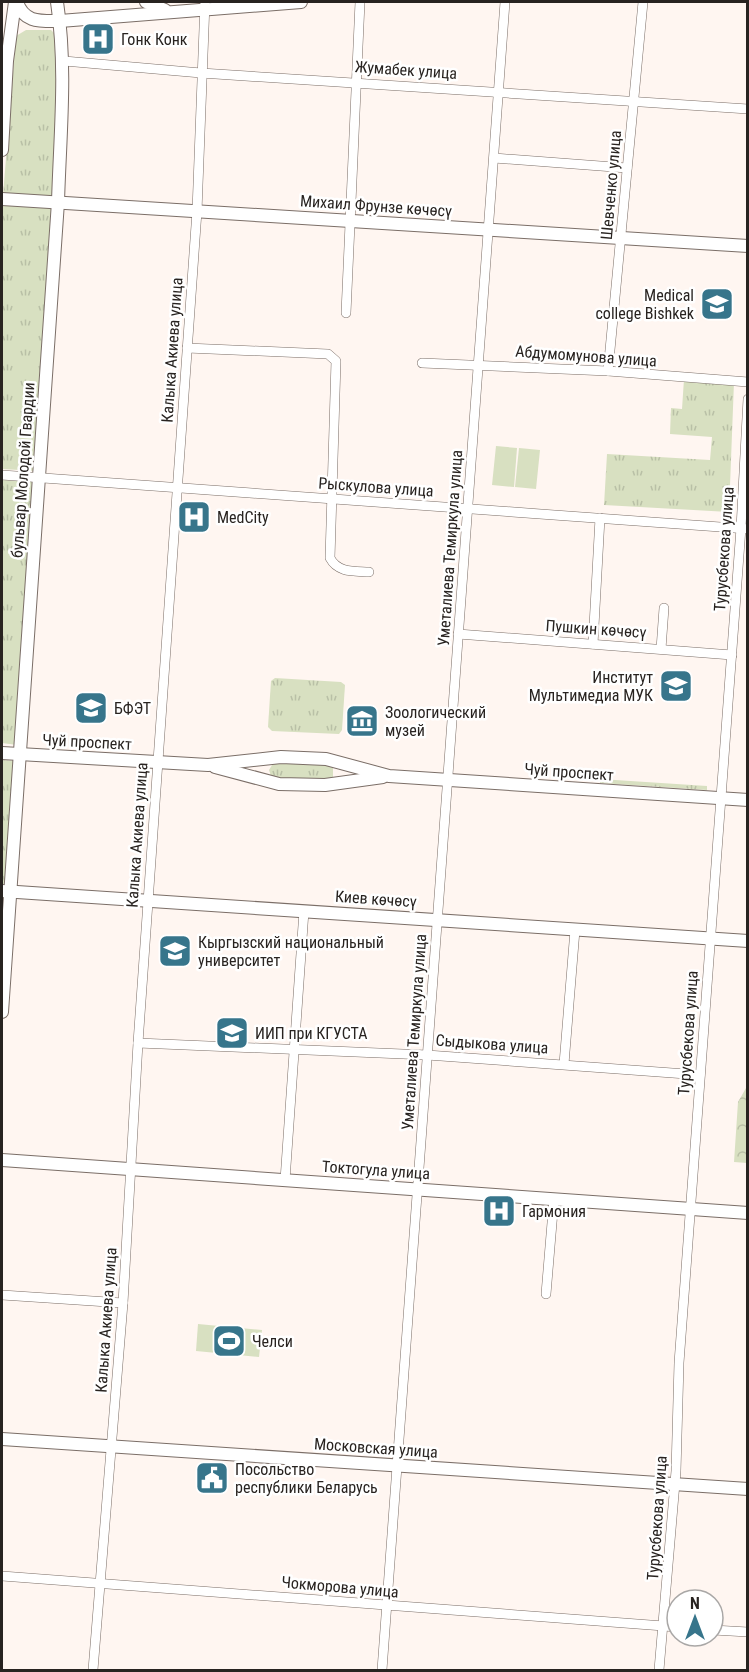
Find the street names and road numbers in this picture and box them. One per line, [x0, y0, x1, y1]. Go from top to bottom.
street label: Жумабек улица [354, 57, 458, 83]
street label: Шевченко улица [597, 129, 625, 241]
street label: Михаил Фрунзе көчөсү [299, 191, 453, 221]
street label: Калыка Акиева улица [157, 277, 187, 423]
street label: Абдумомунова улица [515, 342, 657, 370]
street label: бульвар Молодой Гвардии [7, 382, 39, 558]
street label: Уметалиева Темиркула улица [434, 449, 466, 647]
street label: Рыскулова улица [318, 473, 434, 501]
street label: Турусбекова улица [710, 486, 738, 612]
street label: Пушкин көчөсү [545, 616, 647, 642]
street label: Чуй проспект [42, 730, 132, 754]
street label: Чуй проспект [524, 759, 615, 785]
street label: Калыка Акиева улица [122, 762, 152, 908]
street label: Киев көчөсү [335, 887, 417, 911]
street label: Уметалиева Темиркула улица [398, 933, 430, 1131]
street label: Турусбекова улица [674, 970, 702, 1096]
street label: Сыдыкова улица [435, 1031, 549, 1057]
street label: Токтогула улица [321, 1157, 431, 1183]
street label: Калыка Акиева улица [91, 1247, 121, 1393]
street label: Московская улица [314, 1434, 438, 1462]
street label: Турусбекова улица [643, 1455, 671, 1581]
street label: Чокморова улица [281, 1572, 399, 1602]

